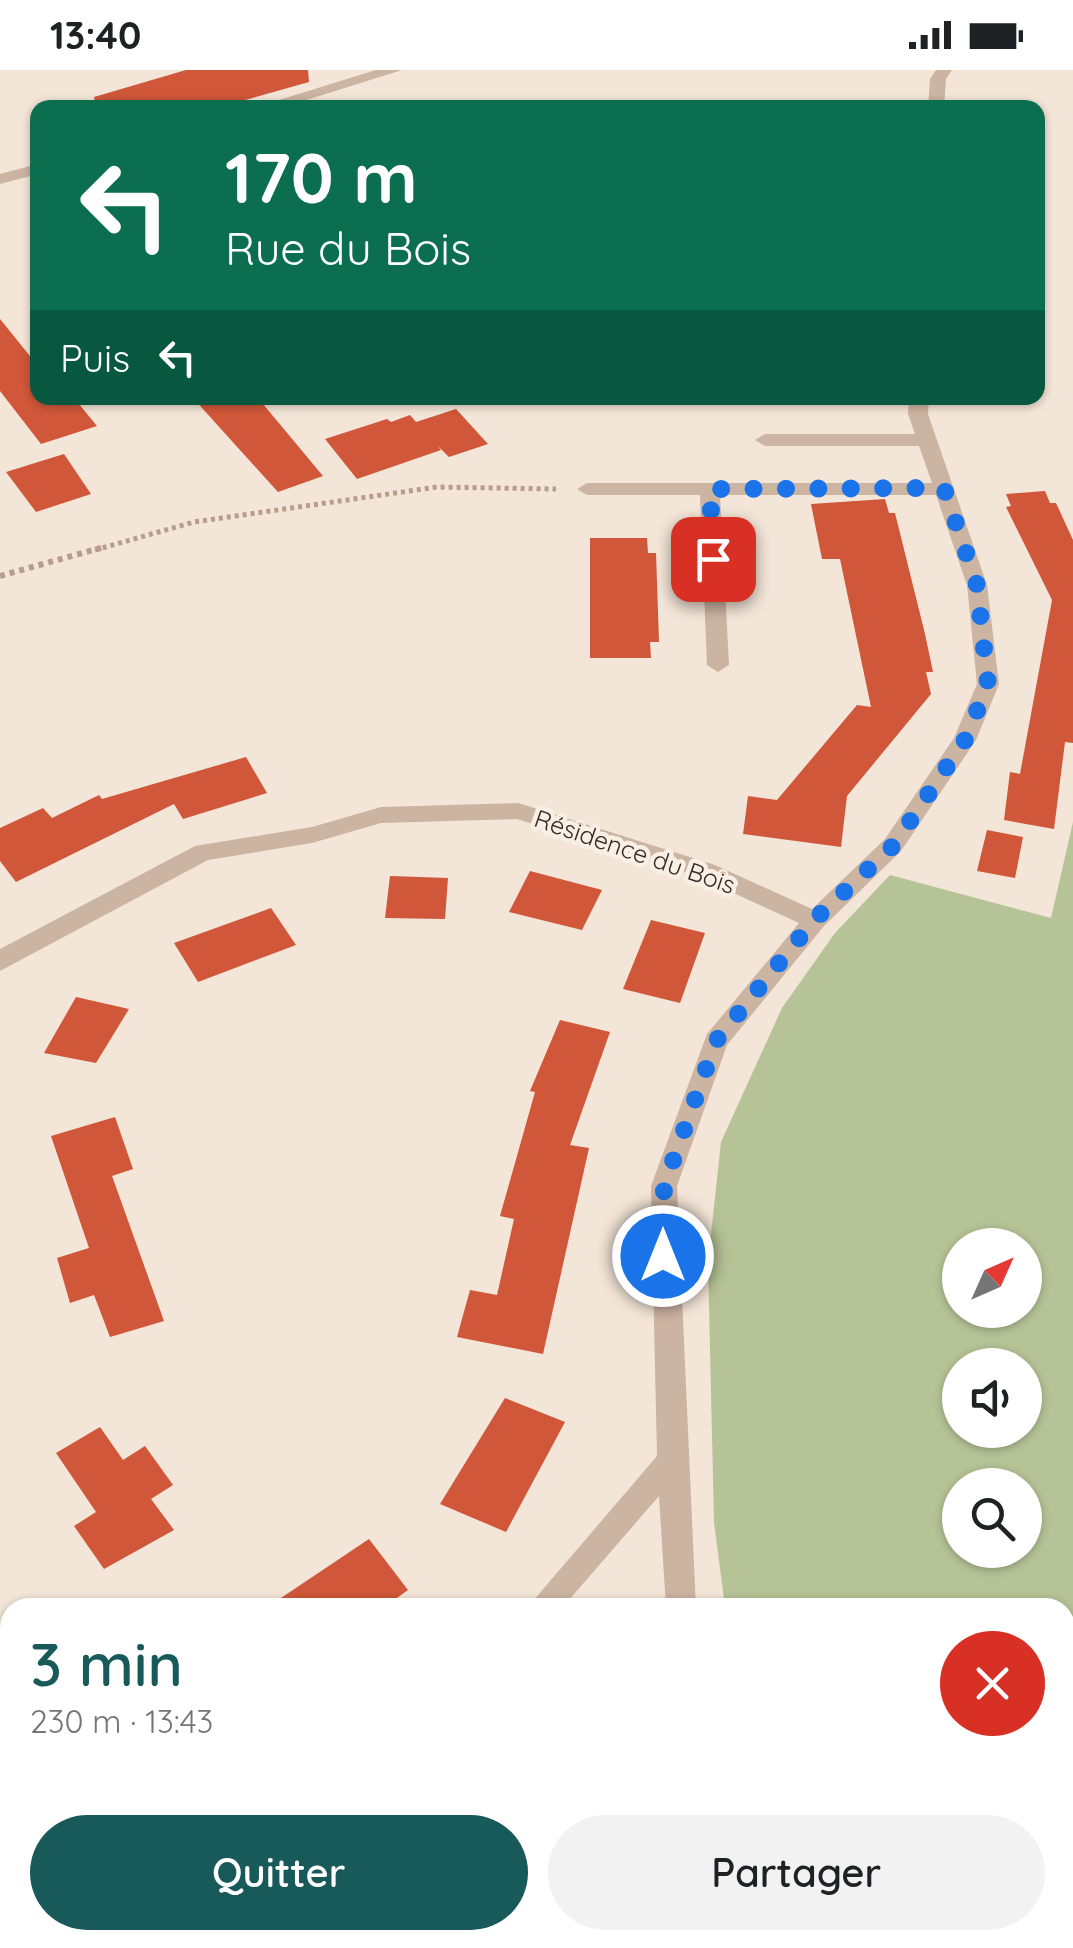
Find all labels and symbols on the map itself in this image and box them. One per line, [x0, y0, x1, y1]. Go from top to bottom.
pin [671, 517, 756, 602]
street label: Résidence du Bois [530, 802, 740, 900]
position arrow [611, 1204, 715, 1308]
north arrow [942, 1228, 1042, 1328]

